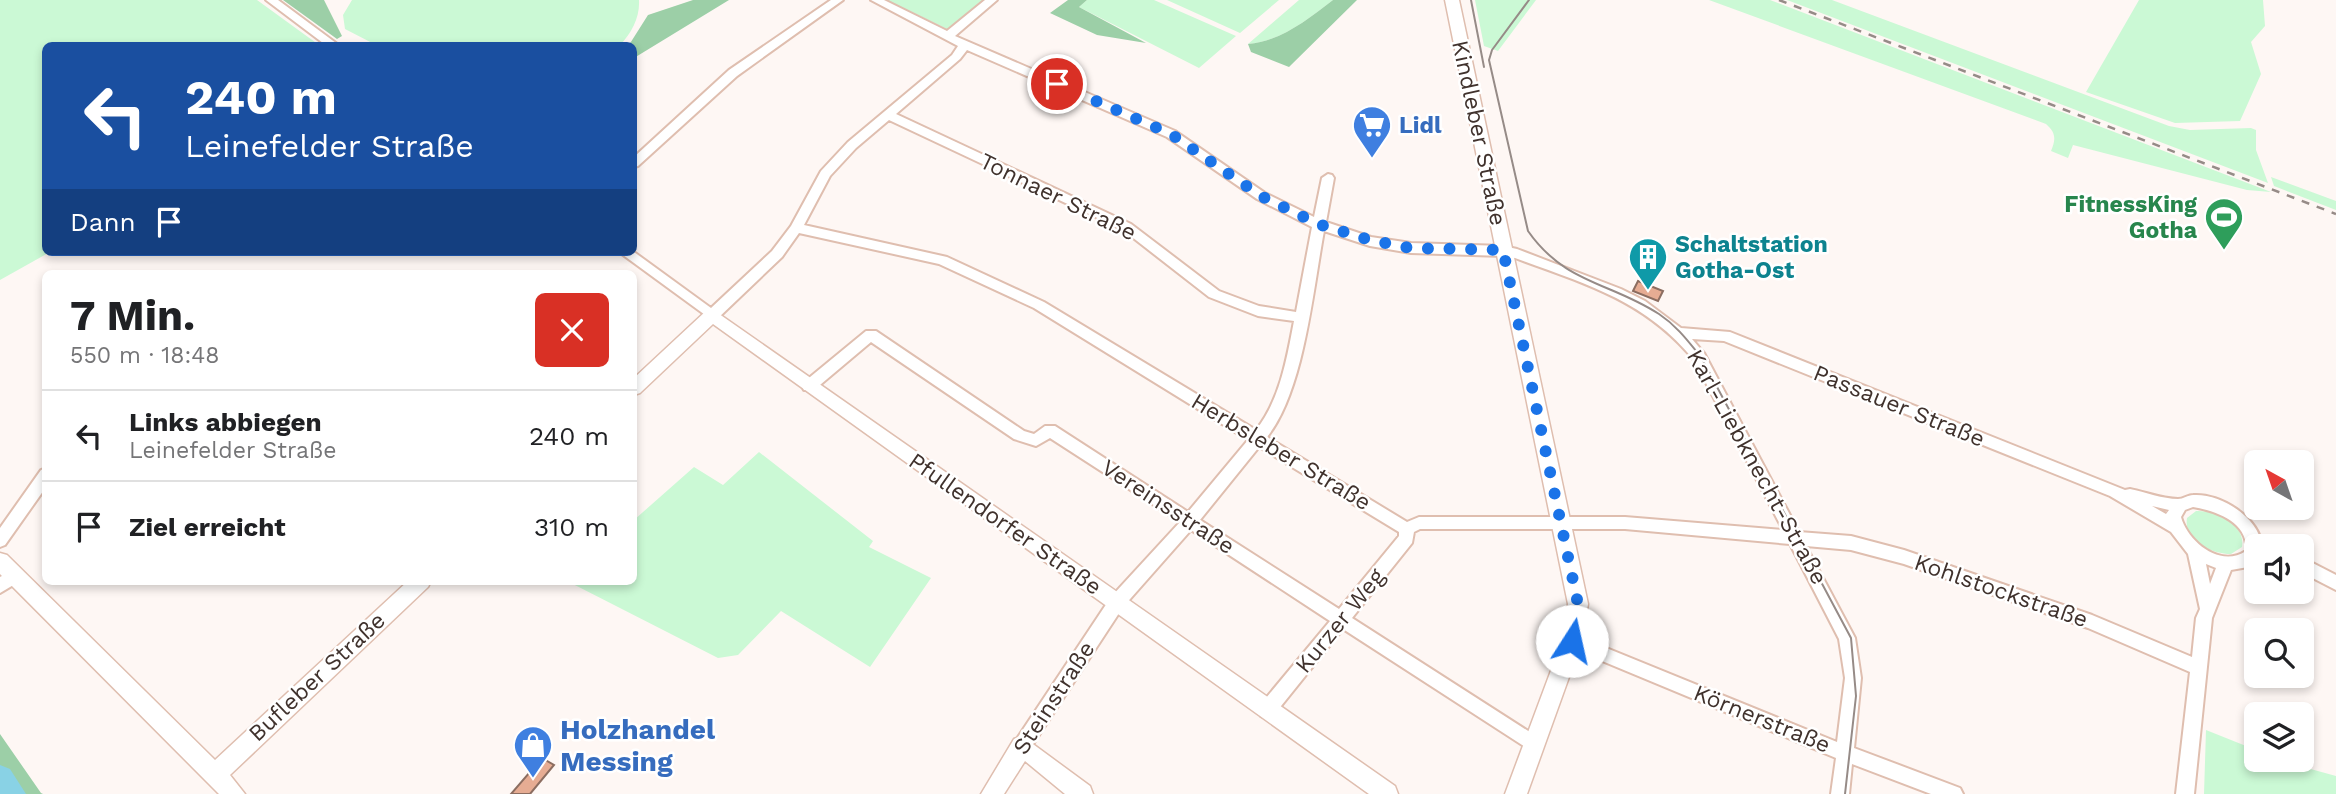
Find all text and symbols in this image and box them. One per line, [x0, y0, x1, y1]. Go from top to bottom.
street label: Kindleber Straße [1446, 38, 1512, 228]
pin [1027, 54, 1087, 114]
icon: arrive [1038, 65, 1076, 103]
text: 240 m [185, 68, 337, 126]
icon: left [70, 70, 161, 161]
supermarket icon: Lidl [1351, 104, 1393, 159]
place label: Lidl [1399, 112, 1442, 139]
text: Leinefelder Straße [185, 127, 474, 165]
street label: Tonnaer Straße [975, 147, 1141, 247]
place label: FitnessKing Gotha [2064, 191, 2198, 244]
sports icon: FitnessKing Gotha [2203, 196, 2245, 251]
icon: arrive [150, 203, 188, 241]
text: Dann [70, 207, 136, 237]
place label: Schaltstation Gotha-Ost [1675, 231, 1828, 284]
building icon: Schaltstation Gotha-Ost [1627, 236, 1669, 291]
text: 7 Min. [70, 291, 195, 340]
button: close [535, 293, 609, 367]
text: 550 m · 18:48 [70, 342, 219, 369]
street label: Karl-Liebknecht-Straße [1681, 345, 1833, 589]
street label: Passauer Straße [1809, 359, 1989, 453]
street label: Herbsleber Straße [1186, 388, 1376, 516]
text: Links abbiegen [129, 407, 322, 437]
icon: left [70, 417, 108, 455]
text: 240 m [529, 421, 609, 451]
text: Leinefelder Straße [129, 437, 337, 464]
street label: Pfullendorfer Straße [903, 447, 1107, 601]
north arrow [2244, 450, 2314, 520]
map controls [2244, 450, 2314, 772]
street label: Vereinsstraße [1096, 454, 1240, 560]
icon: arrive [70, 508, 108, 546]
text: Ziel erreicht [129, 512, 286, 542]
text: 310 m [534, 512, 609, 542]
button: sound [2244, 534, 2314, 604]
street label: Kohlstockstraße [1911, 549, 2091, 633]
street label: Kurzer Weg [1290, 563, 1391, 679]
position arrow [1535, 604, 1609, 678]
street label: Bufleber Straße [243, 607, 391, 747]
button: search [2244, 618, 2314, 688]
street label: Steinstraße [1007, 636, 1101, 760]
street label: Körnerstraße [1690, 679, 1834, 759]
button: layers [2244, 702, 2314, 772]
place label: Holzhandel Messing [560, 713, 716, 778]
shop icon: Holzhandel Messing [512, 724, 554, 779]

